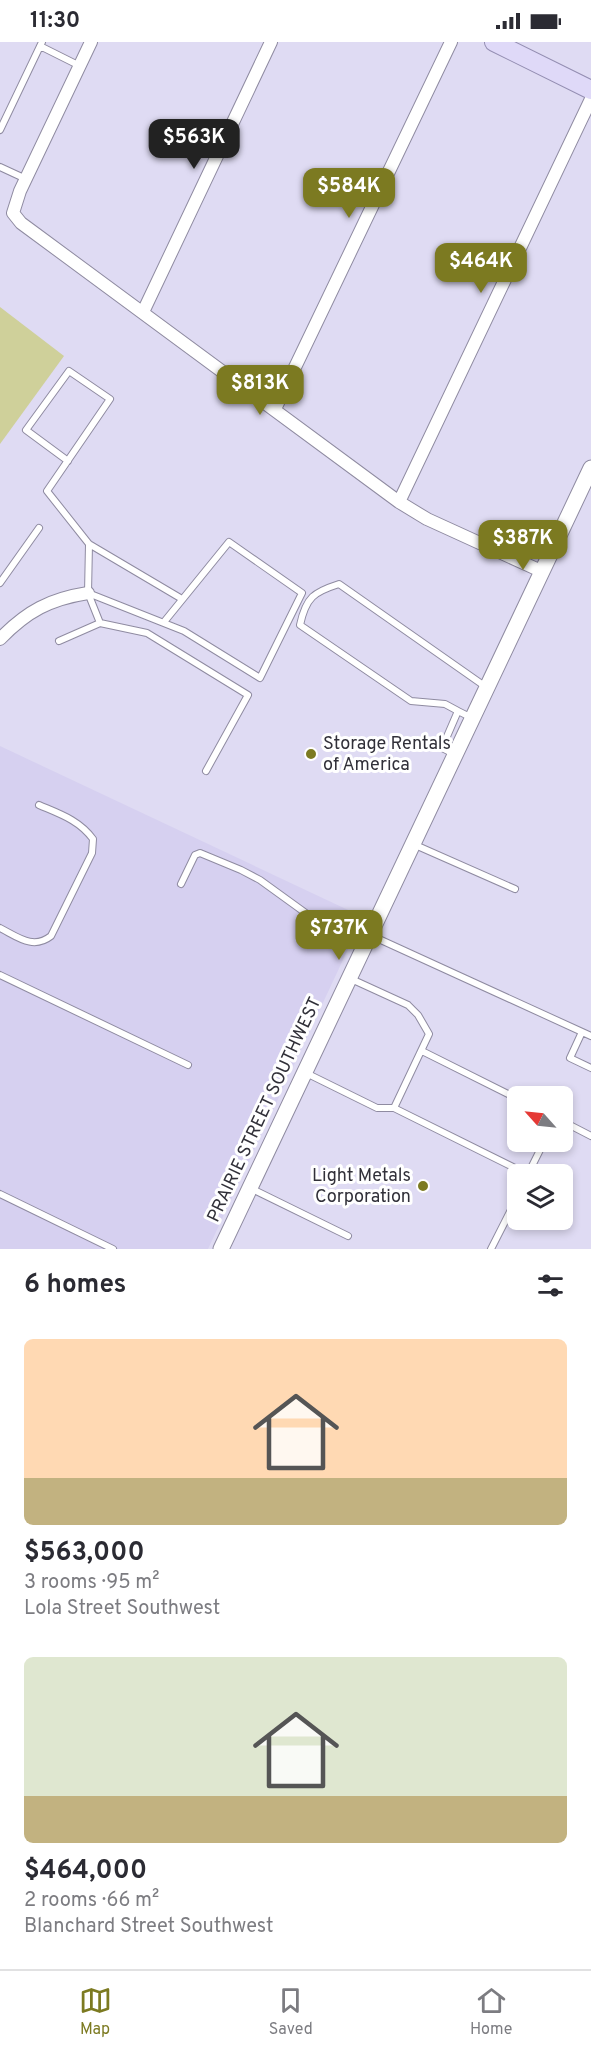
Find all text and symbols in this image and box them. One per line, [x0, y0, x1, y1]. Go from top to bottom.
text: 11:30 [30, 8, 80, 35]
pin: $563K [152, 119, 236, 170]
text: $563K [163, 125, 225, 151]
pin: $584K [307, 168, 391, 219]
text: $584K [317, 174, 381, 200]
pin: $464K [439, 243, 523, 294]
text: $464K [449, 249, 513, 275]
pin: $813K [218, 365, 302, 416]
text: $813K [231, 371, 289, 397]
pin: $387K [481, 520, 565, 571]
text: $387K [492, 526, 554, 552]
place label: Storage Rentals of America [323, 733, 451, 777]
marker: Storage Rentals of America [304, 747, 318, 761]
pin: $737K [297, 910, 381, 961]
text: $737K [309, 916, 369, 942]
street label: PRAIRIE STREET SOUTHWEST [203, 994, 327, 1226]
north arrow [507, 1086, 573, 1152]
map controls [507, 1086, 573, 1230]
button: layers [507, 1164, 573, 1230]
place label: Light Metals Corporation [312, 1165, 411, 1209]
marker: Light Metals Corporation [416, 1179, 430, 1193]
text: 6 homes [24, 1269, 126, 1302]
icon: filters [534, 1269, 567, 1302]
icon: home [242, 1378, 350, 1486]
text: $563,000 [24, 1537, 145, 1570]
text: 3 rooms · 95 m² [24, 1570, 160, 1596]
text: Lola Street Southwest [24, 1596, 220, 1622]
icon: home [242, 1696, 350, 1804]
text: $464,000 [24, 1855, 147, 1888]
text: 2 rooms · 66 m² [24, 1888, 159, 1914]
text: Blanchard Street Southwest [24, 1914, 273, 1940]
tab: Map [79, 1984, 112, 2040]
tab: Saved [269, 1984, 313, 2040]
tab: Home [470, 1984, 512, 2040]

